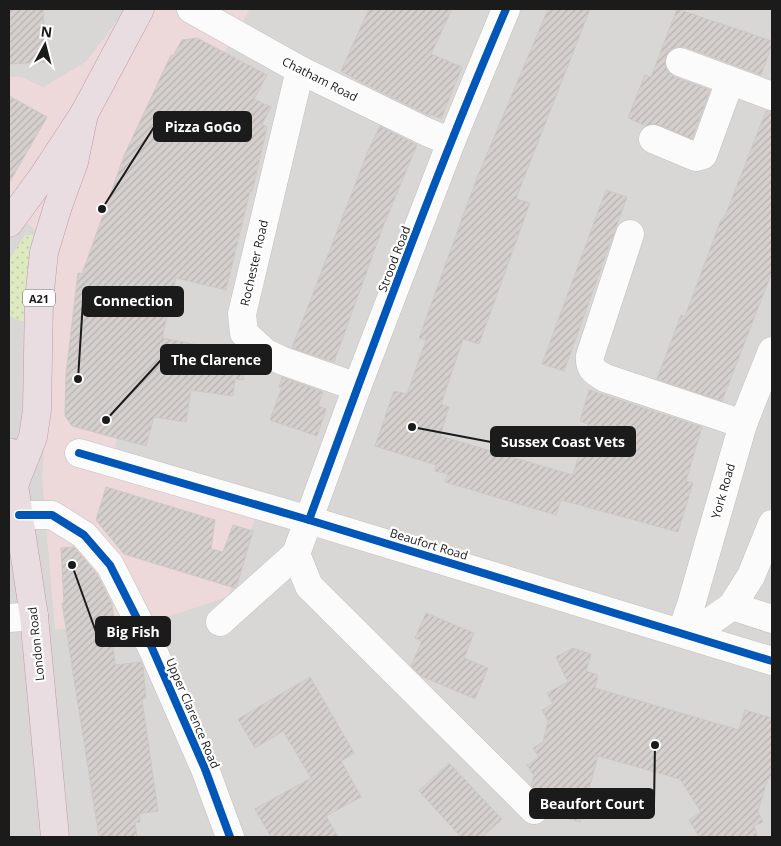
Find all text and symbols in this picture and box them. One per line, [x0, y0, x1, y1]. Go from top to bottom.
north arrow [20, 20, 70, 70]
text: N [40, 21, 53, 42]
street label: Chatham Road [279, 53, 361, 105]
callout: Pizza GoGo [154, 112, 251, 141]
text: Pizza GoGo [165, 117, 242, 136]
street label: Rochester Road [236, 218, 272, 308]
street label: Strood Road [374, 224, 414, 294]
callout: Connection [83, 287, 183, 316]
road number: A21 [23, 290, 55, 306]
text: Connection [93, 291, 173, 310]
callout: The Clarence [161, 345, 271, 374]
text: The Clarence [171, 350, 261, 369]
callout: Sussex Coast Vets [491, 427, 635, 456]
text: Sussex Coast Vets [501, 432, 625, 451]
street label: York Road [707, 461, 739, 521]
street label: Beaufort Road [388, 524, 470, 564]
street label: London Road [24, 606, 48, 682]
callout: Big Fish [96, 617, 170, 646]
text: Big Fish [106, 622, 160, 641]
street label: Upper Clarence Road [162, 655, 224, 771]
callout: Beaufort Court [530, 789, 654, 818]
text: Beaufort Court [540, 794, 644, 813]

